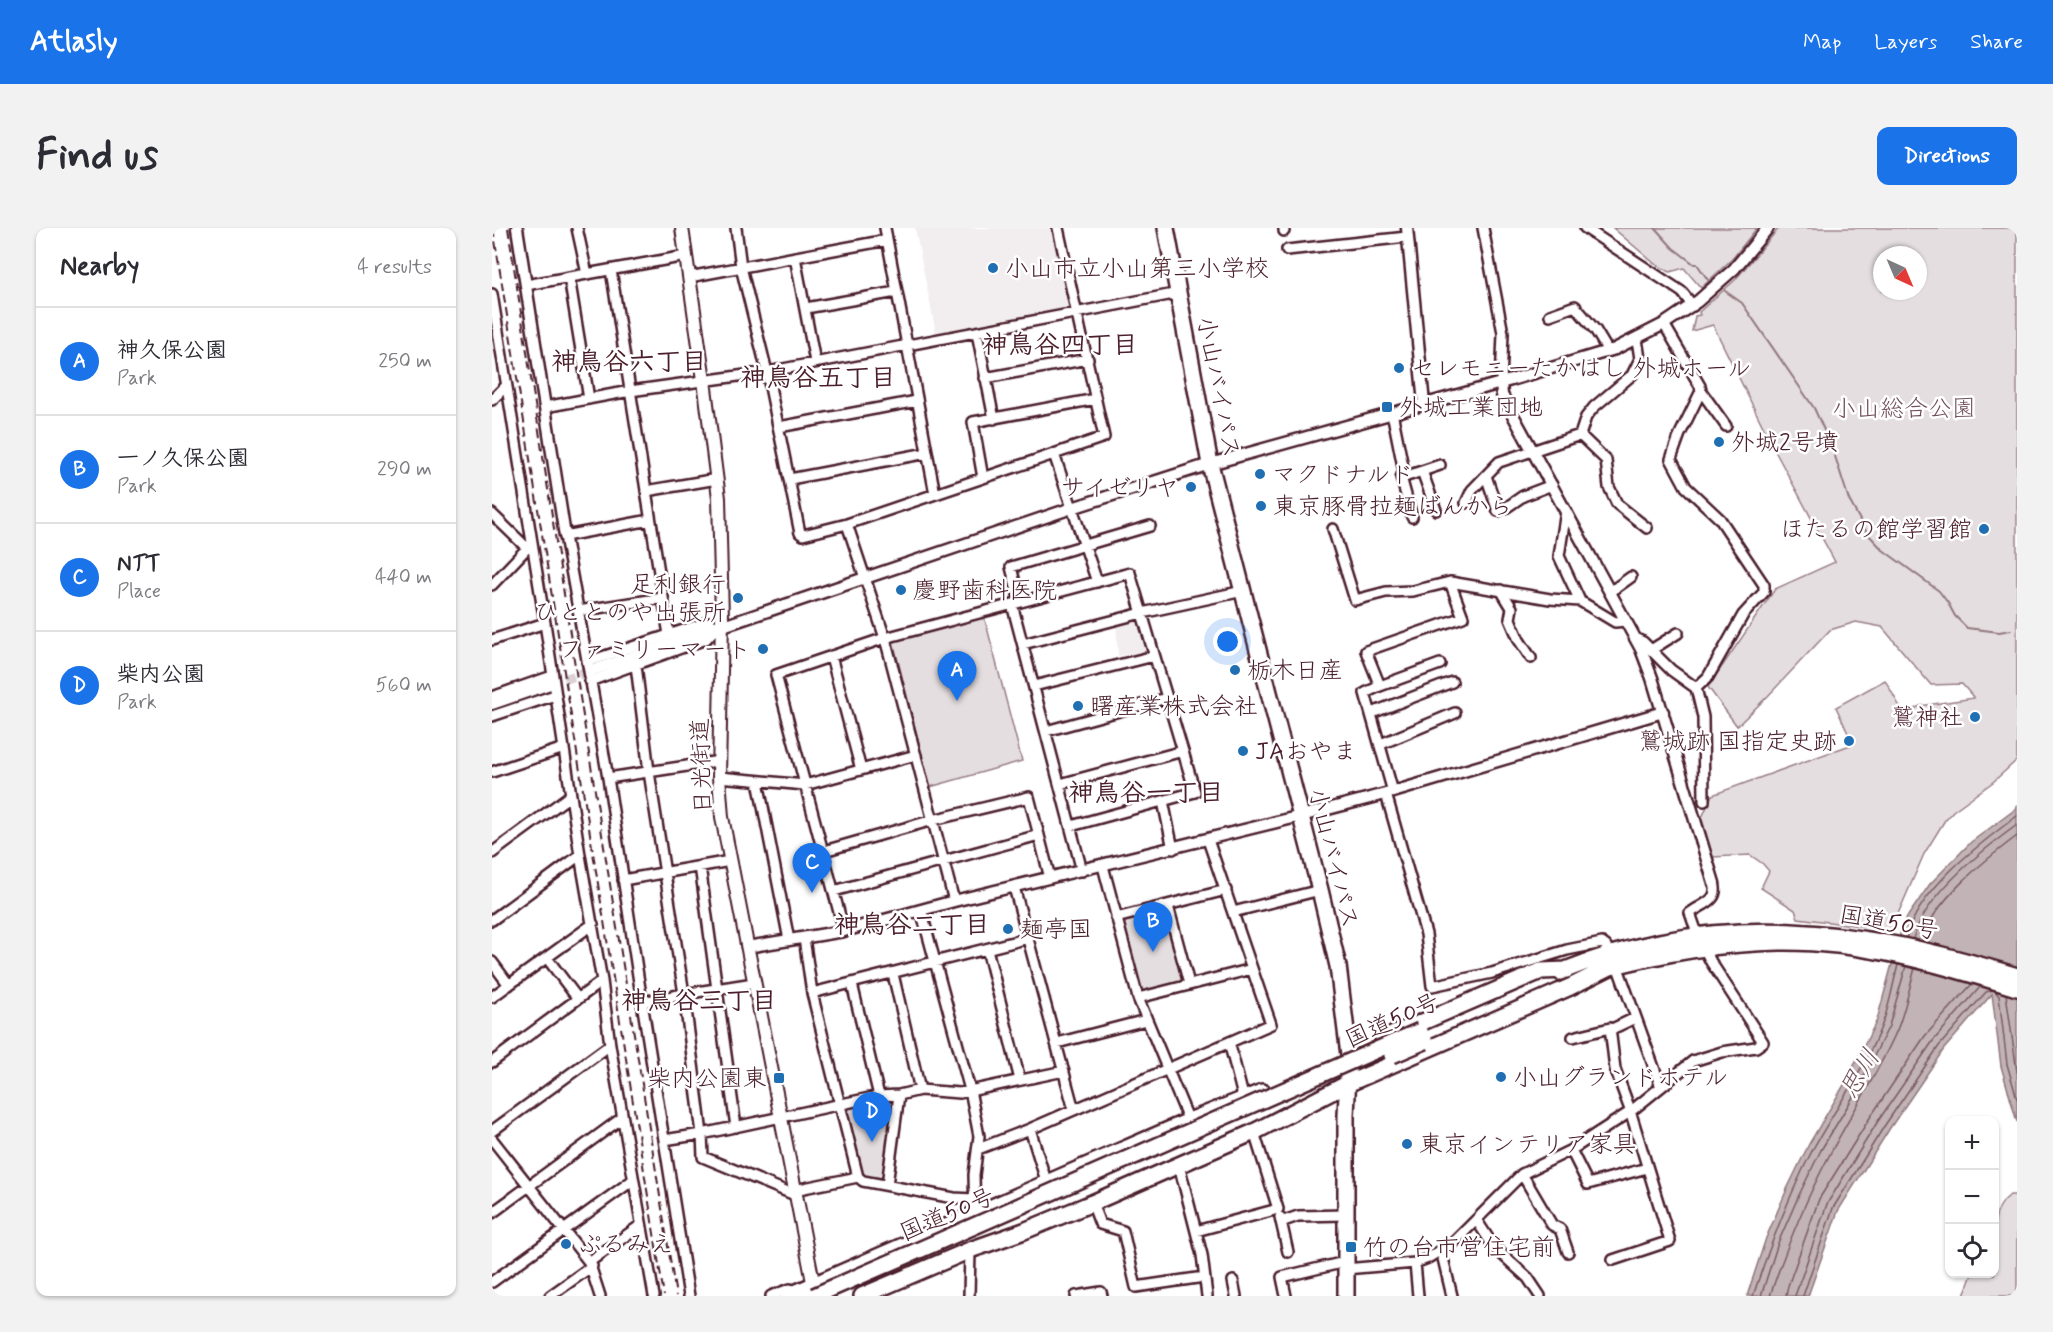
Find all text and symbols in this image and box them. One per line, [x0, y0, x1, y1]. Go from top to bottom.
text: Atlasly [30, 24, 118, 61]
text: Map [1803, 28, 1841, 56]
text: Layers [1874, 28, 1937, 56]
text: Share [1970, 28, 2023, 56]
button: Directions [1877, 127, 2017, 185]
text: Find us [36, 129, 158, 184]
north arrow [1873, 246, 1927, 300]
text: Nearby [60, 250, 139, 284]
text: 4 results [357, 254, 432, 281]
place label: 小山市立小山第三小学校 [1005, 254, 1269, 285]
marker: 小山市立小山第三小学校 [986, 261, 1000, 275]
street label: 小山バイパス [1189, 314, 1246, 461]
district label: 神鳥谷四丁目 [982, 329, 1138, 363]
text: 神久保公園 [117, 337, 227, 365]
district label: 神鳥谷六丁目 [551, 346, 707, 380]
text: A [73, 348, 86, 375]
text: 250 m [378, 348, 432, 375]
place label: セレモニーたかはし 外城ホール [1411, 354, 1751, 385]
marker: セレモニーたかはし 外城ホール [1392, 361, 1406, 375]
district label: 神鳥谷五丁目 [740, 362, 896, 396]
text: Park [117, 365, 157, 392]
place label: 外城工業団地 [1399, 393, 1543, 424]
park label: 小山総合公園 [1832, 394, 1976, 425]
marker: 外城工業団地 [1380, 400, 1394, 414]
place label: 外城2号墳 [1731, 428, 1839, 459]
marker: 外城2号墳 [1712, 435, 1726, 449]
text: 一ノ久保公園 [117, 445, 249, 473]
text: B [73, 456, 86, 483]
text: 290 m [377, 456, 432, 483]
place label: マクドナルド [1272, 460, 1414, 491]
marker: マクドナルド [1253, 467, 1267, 481]
text: Park [117, 473, 157, 500]
place label: サイゼリヤ [1060, 473, 1179, 504]
marker: サイゼリヤ [1184, 480, 1198, 494]
place label: 東京豚骨拉麺ばんから [1273, 492, 1513, 523]
marker: 東京豚骨拉麺ばんから [1254, 499, 1268, 513]
place label: ほたるの館学習館 [1780, 515, 1972, 546]
marker: ほたるの館学習館 [1977, 522, 1991, 536]
text: NTT [117, 550, 161, 578]
text: C [72, 564, 87, 591]
text: 440 m [375, 564, 432, 591]
place label: 足利銀行 ひととのや出張所 [534, 570, 726, 629]
place label: 慶野歯科医院 [913, 576, 1057, 607]
text: Place [117, 578, 161, 605]
marker: 慶野歯科医院 [894, 583, 908, 597]
marker: 足利銀行 ひととのや出張所 [731, 591, 745, 605]
your location [1213, 627, 1242, 656]
place label: ファミリーマート [559, 635, 751, 666]
marker: ファミリーマート [756, 642, 770, 656]
pin: A [938, 652, 976, 701]
place label: 栃木日産 [1247, 656, 1343, 687]
text: 柴内公園 [117, 661, 205, 689]
marker: 栃木日産 [1228, 663, 1242, 677]
text: D [73, 672, 86, 699]
text: 560 m [376, 672, 432, 699]
text: Park [117, 689, 157, 716]
place label: 曙産業株式会社 [1090, 692, 1258, 723]
marker: 曙産業株式会社 [1071, 699, 1085, 713]
place label: 鷲神社 [1891, 703, 1963, 734]
marker: 鷲神社 [1968, 710, 1982, 724]
street label: 日光街道 [685, 717, 720, 814]
place label: 鷲城跡 国指定史跡 [1639, 727, 1837, 758]
marker: 鷲城跡 国指定史跡 [1842, 734, 1856, 748]
place label: JAおやま [1255, 737, 1357, 768]
marker: JAおやま [1236, 744, 1250, 758]
district label: 神鳥谷一丁目 [1068, 777, 1224, 811]
street label: 小山バイパス [1300, 785, 1365, 932]
pin: C [792, 844, 832, 893]
street label: 国道50号 [1837, 900, 1941, 947]
pin: B [1134, 902, 1172, 952]
district label: 神鳥谷二丁目 [834, 909, 990, 943]
place label: 麺亭国 [1020, 915, 1092, 946]
marker: 麺亭国 [1001, 922, 1015, 936]
district label: 神鳥谷三丁目 [621, 985, 777, 1019]
street label: 国道50号 [1341, 987, 1445, 1056]
water label: 思川 [1833, 1043, 1889, 1105]
place label: 小山グランドホテル [1513, 1063, 1728, 1094]
place label: 柴内公園東 [647, 1064, 767, 1095]
marker: 小山グランドホテル [1494, 1070, 1508, 1084]
marker: 柴内公園東 [772, 1071, 786, 1085]
pin: D [852, 1092, 892, 1142]
map controls [1945, 1116, 1999, 1278]
button: + [1945, 1116, 1999, 1170]
place label: 東京インテリア家具 [1419, 1130, 1636, 1161]
marker: 東京インテリア家具 [1400, 1137, 1414, 1151]
button: − [1945, 1170, 1999, 1224]
street label: 国道50号 [895, 1182, 1000, 1249]
button: locate [1945, 1224, 1999, 1278]
place label: ぷるみえ [578, 1230, 674, 1261]
place label: 竹の台市営住宅前 [1363, 1233, 1555, 1264]
marker: ぷるみえ [559, 1237, 573, 1251]
marker: 竹の台市営住宅前 [1344, 1240, 1358, 1254]

